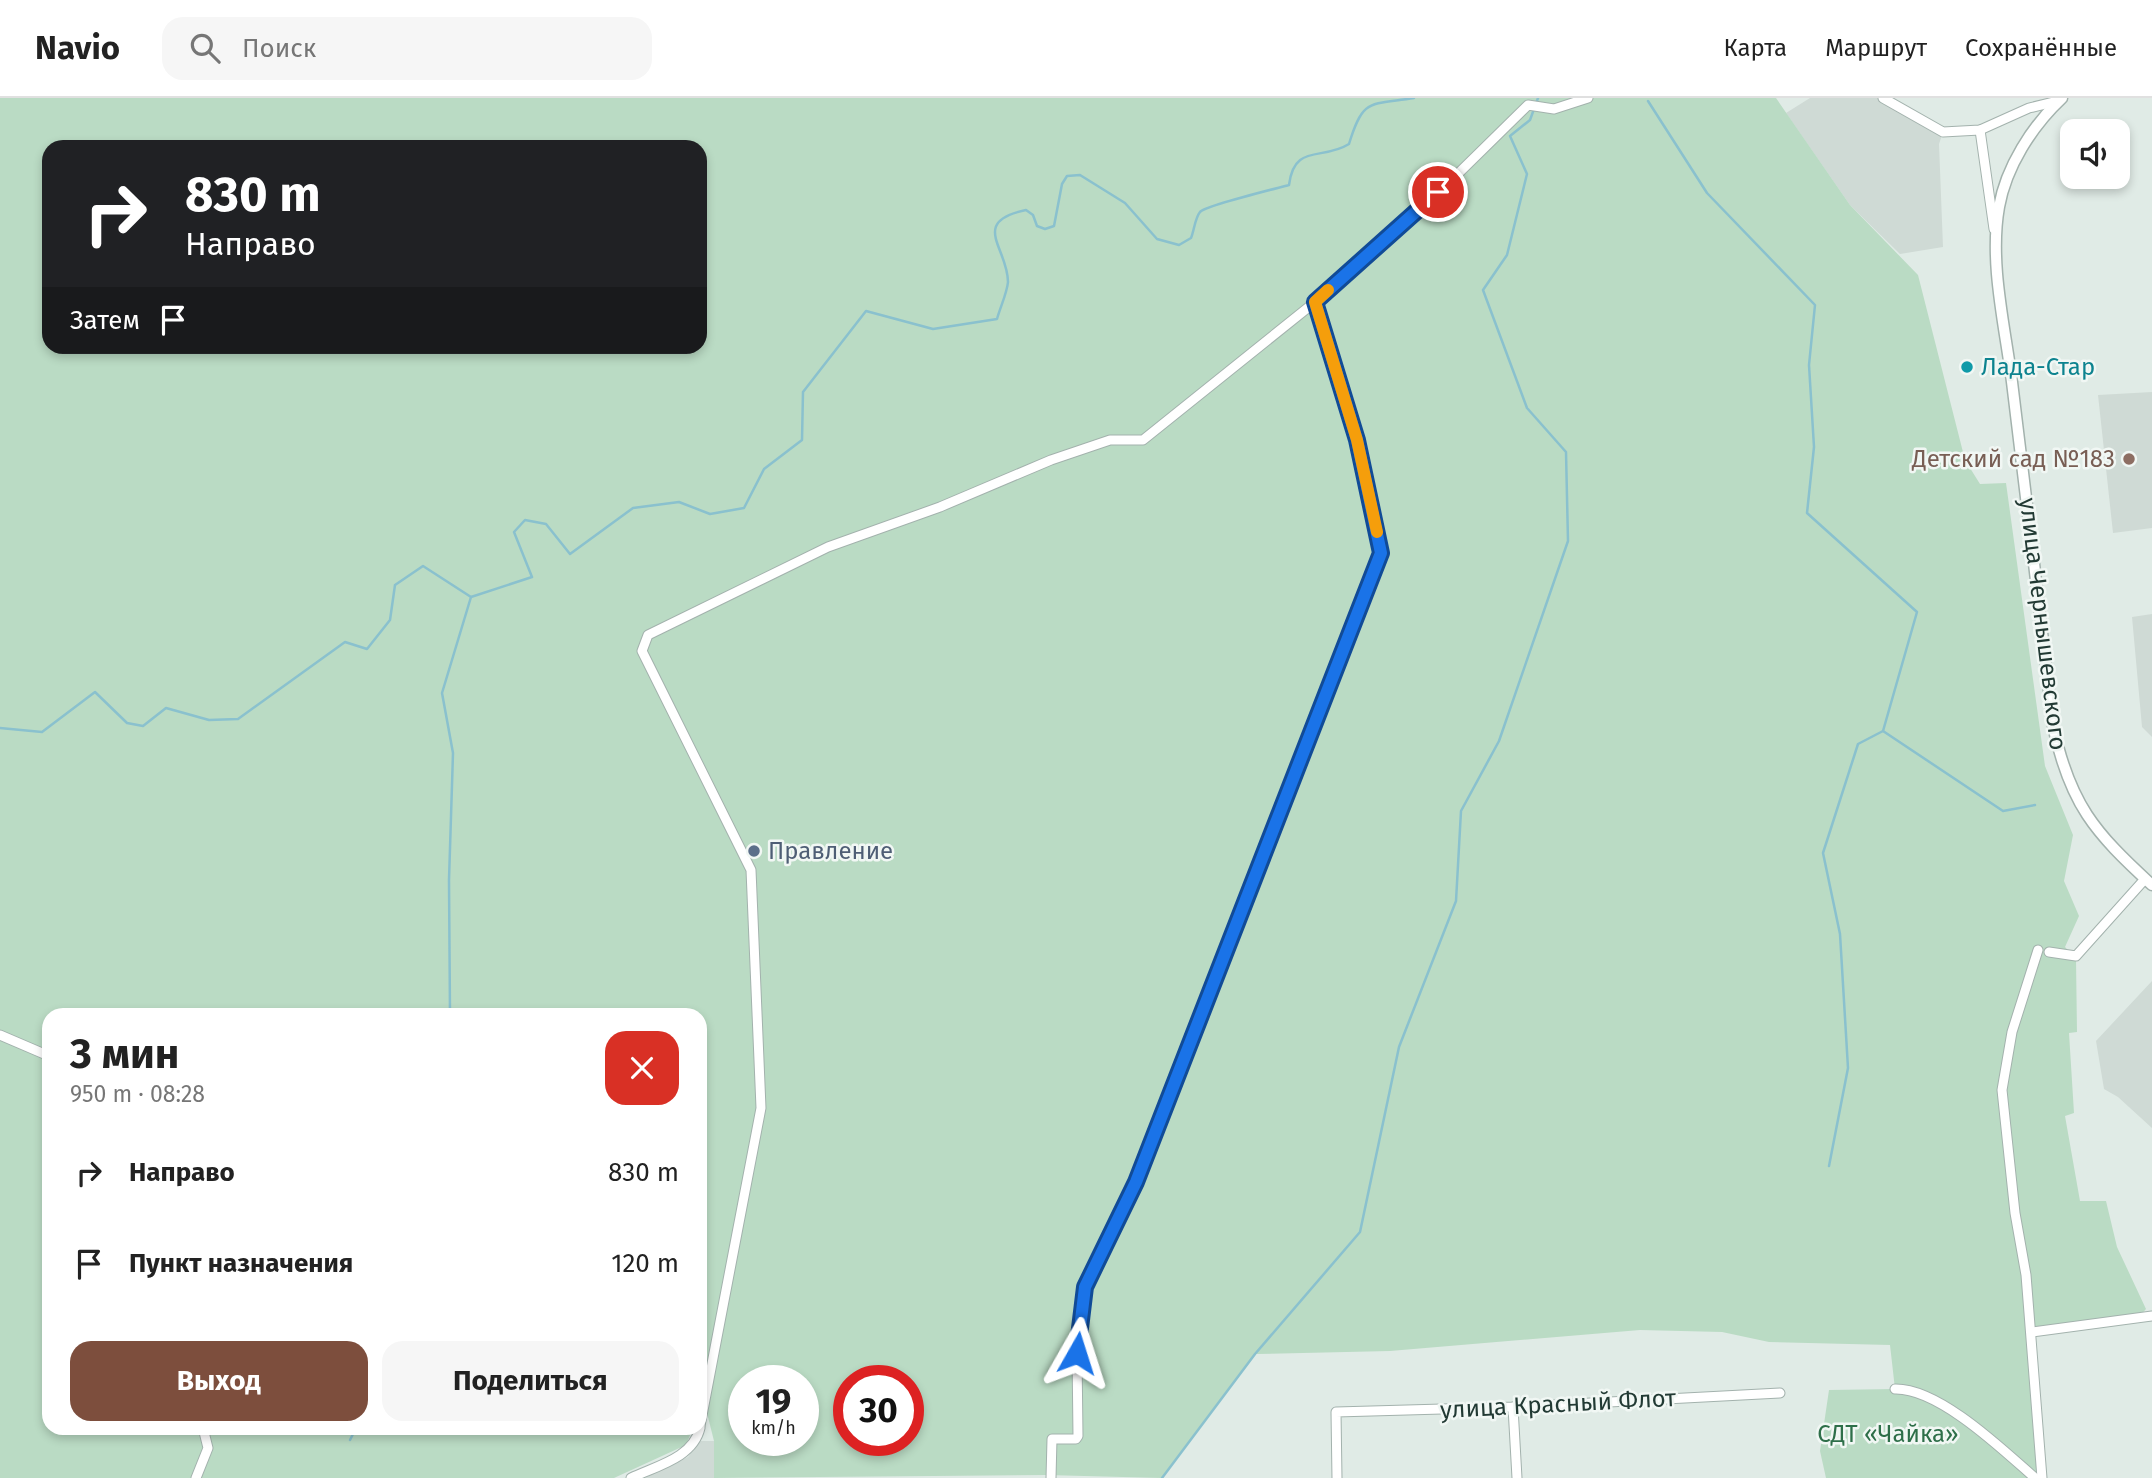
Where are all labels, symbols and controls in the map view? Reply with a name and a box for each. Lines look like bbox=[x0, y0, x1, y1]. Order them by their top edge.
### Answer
search box bbox=[162, 17, 652, 80]
text: Navio bbox=[35, 28, 120, 68]
icon: search bbox=[186, 29, 224, 67]
text: Поиск bbox=[242, 33, 316, 64]
text: Карта bbox=[1724, 34, 1787, 62]
text: Маршрут bbox=[1825, 34, 1927, 62]
text: Сохранённые bbox=[1965, 34, 2117, 62]
map controls bbox=[2060, 119, 2130, 189]
button: sound bbox=[2060, 119, 2130, 189]
pin bbox=[1408, 162, 1468, 222]
text: 830 m bbox=[185, 165, 321, 224]
icon: right bbox=[70, 168, 161, 259]
icon: arrive bbox=[1419, 173, 1457, 211]
text: Направо bbox=[185, 225, 316, 263]
icon: arrive bbox=[154, 301, 192, 339]
text: Затем bbox=[70, 305, 140, 336]
place label: Лада-Стар bbox=[1981, 353, 2095, 381]
marker: Лада-Стар bbox=[1959, 359, 1975, 375]
place label: Детский сад №183 bbox=[1911, 445, 2115, 473]
marker: Детский сад №183 bbox=[2121, 451, 2137, 467]
street label: улица Чернышевского bbox=[2014, 496, 2072, 752]
place label: Правление bbox=[768, 837, 893, 865]
marker: Правление bbox=[746, 843, 762, 859]
text: 3 мин bbox=[70, 1029, 179, 1079]
button: close bbox=[605, 1031, 679, 1105]
text: 950 m · 08:28 bbox=[70, 1080, 205, 1108]
icon: right bbox=[70, 1154, 108, 1192]
text: Направо bbox=[129, 1157, 235, 1188]
text: 830 m bbox=[608, 1157, 679, 1188]
icon: arrive bbox=[70, 1245, 108, 1283]
text: Пункт назначения bbox=[129, 1248, 353, 1279]
text: 120 m bbox=[611, 1248, 679, 1279]
position arrow bbox=[1040, 1316, 1114, 1390]
button: Выход bbox=[70, 1341, 368, 1421]
button: Поделиться bbox=[382, 1341, 679, 1421]
speed limit sign: 30 bbox=[833, 1365, 924, 1456]
text: 19 bbox=[756, 1380, 791, 1422]
street label: улица Красный Флот bbox=[1439, 1384, 1677, 1424]
text: km/h bbox=[751, 1417, 796, 1439]
park label: СДТ «Чайка» bbox=[1817, 1420, 1959, 1448]

